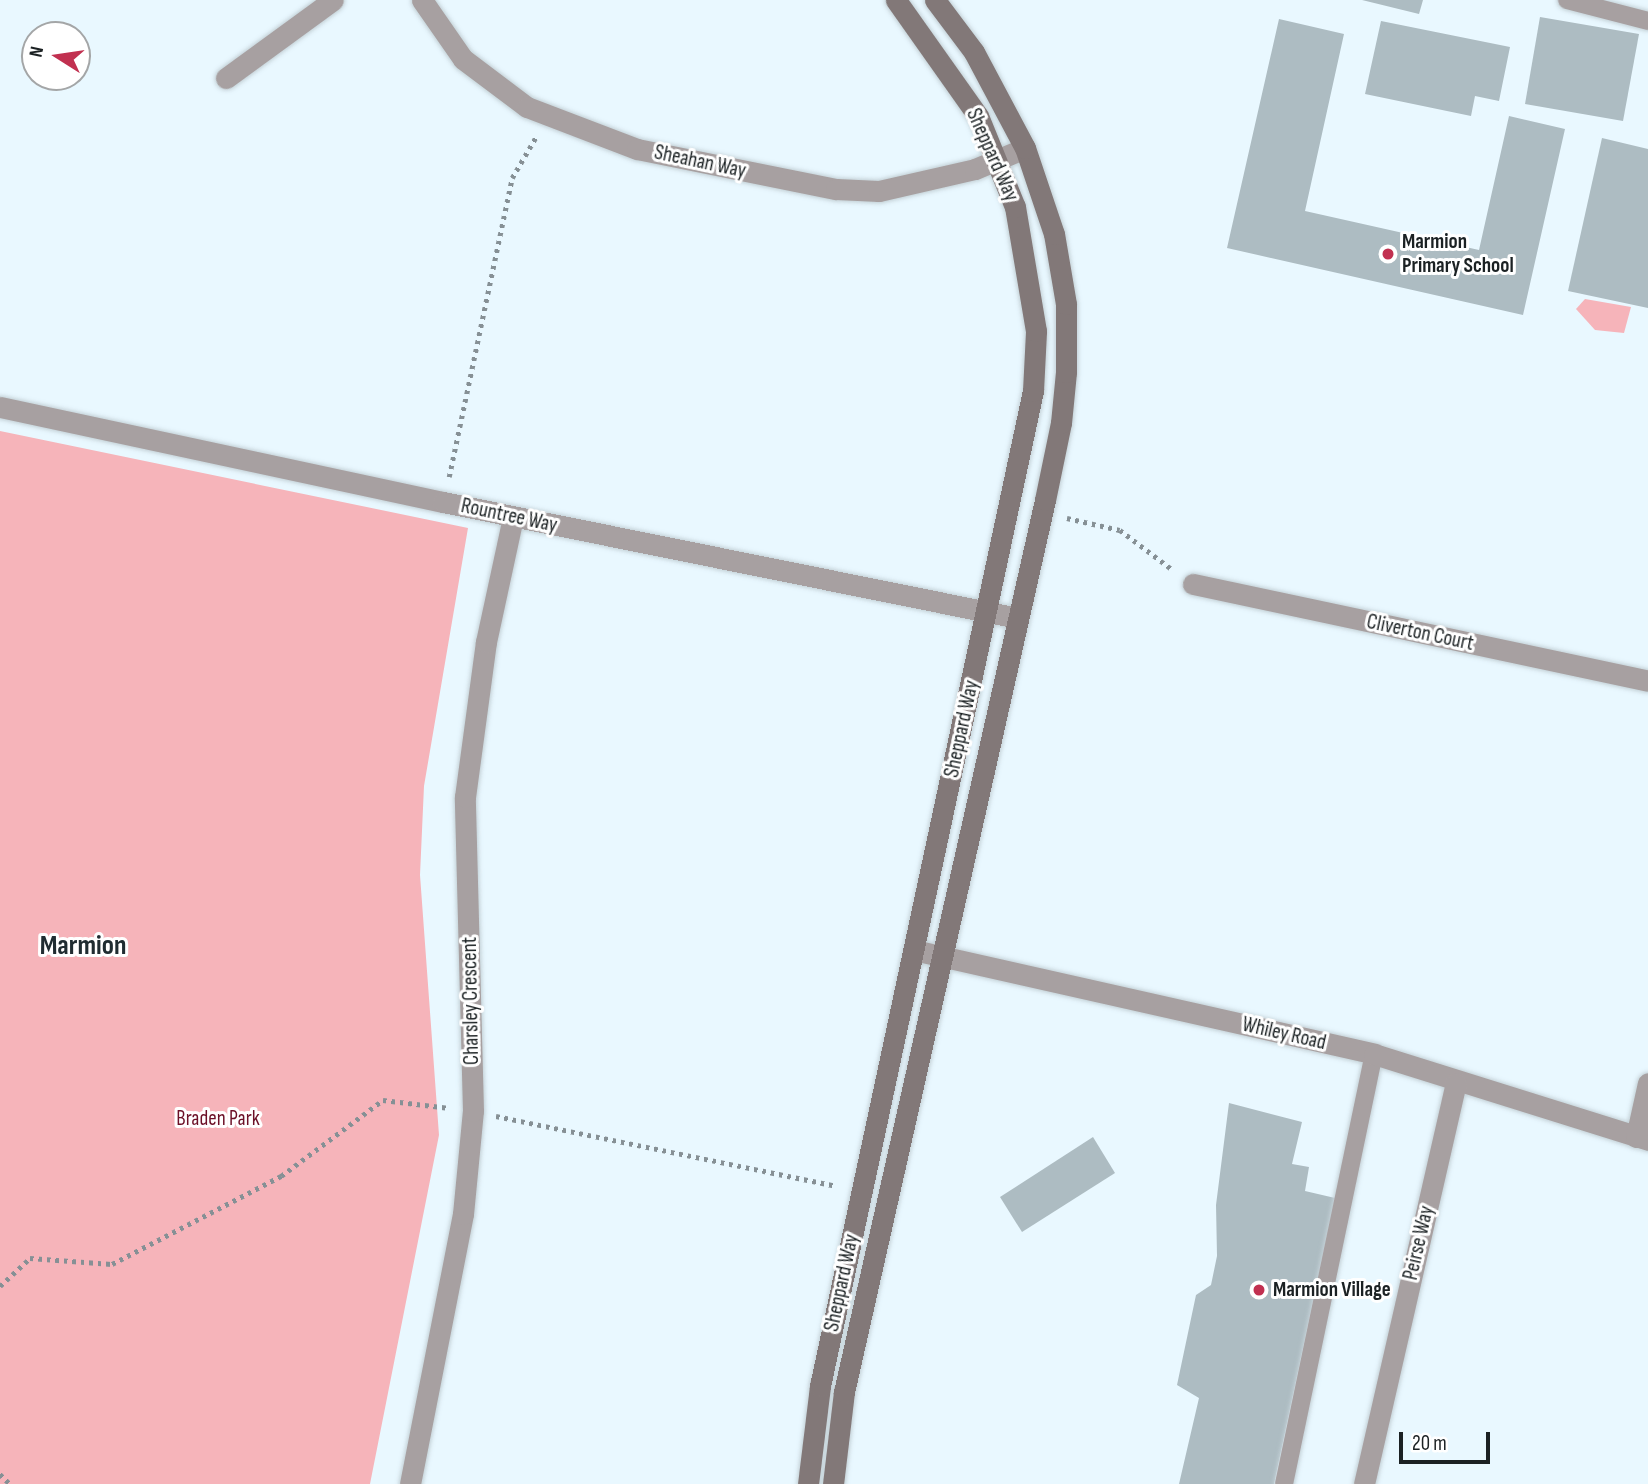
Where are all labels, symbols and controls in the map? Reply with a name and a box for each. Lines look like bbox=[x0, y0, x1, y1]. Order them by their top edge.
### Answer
north arrow bbox=[21, 21, 91, 91]
text: N bbox=[25, 45, 49, 59]
street label: Sheppard Way bbox=[960, 105, 1024, 205]
street label: Sheahan Way bbox=[652, 140, 748, 184]
place label: Marmion Primary School bbox=[1402, 229, 1514, 279]
marker: Marmion Primary School bbox=[1380, 246, 1396, 262]
street label: Rountree Way bbox=[459, 494, 559, 538]
street label: Cliverton Court bbox=[1364, 609, 1476, 657]
street label: Sheppard Way bbox=[939, 678, 985, 780]
district label: Marmion bbox=[40, 929, 126, 963]
street label: Charsley Crescent bbox=[457, 937, 485, 1065]
street label: Whiley Road bbox=[1240, 1012, 1328, 1056]
park label: Braden Park bbox=[176, 1106, 260, 1132]
street label: Peirse Way bbox=[1398, 1203, 1440, 1283]
street label: Sheppard Way bbox=[819, 1232, 865, 1334]
place label: Marmion Village bbox=[1273, 1277, 1391, 1303]
marker: Marmion Village bbox=[1251, 1282, 1267, 1298]
scale bar bbox=[1403, 1418, 1494, 1462]
text: 20 m bbox=[1412, 1431, 1447, 1456]

